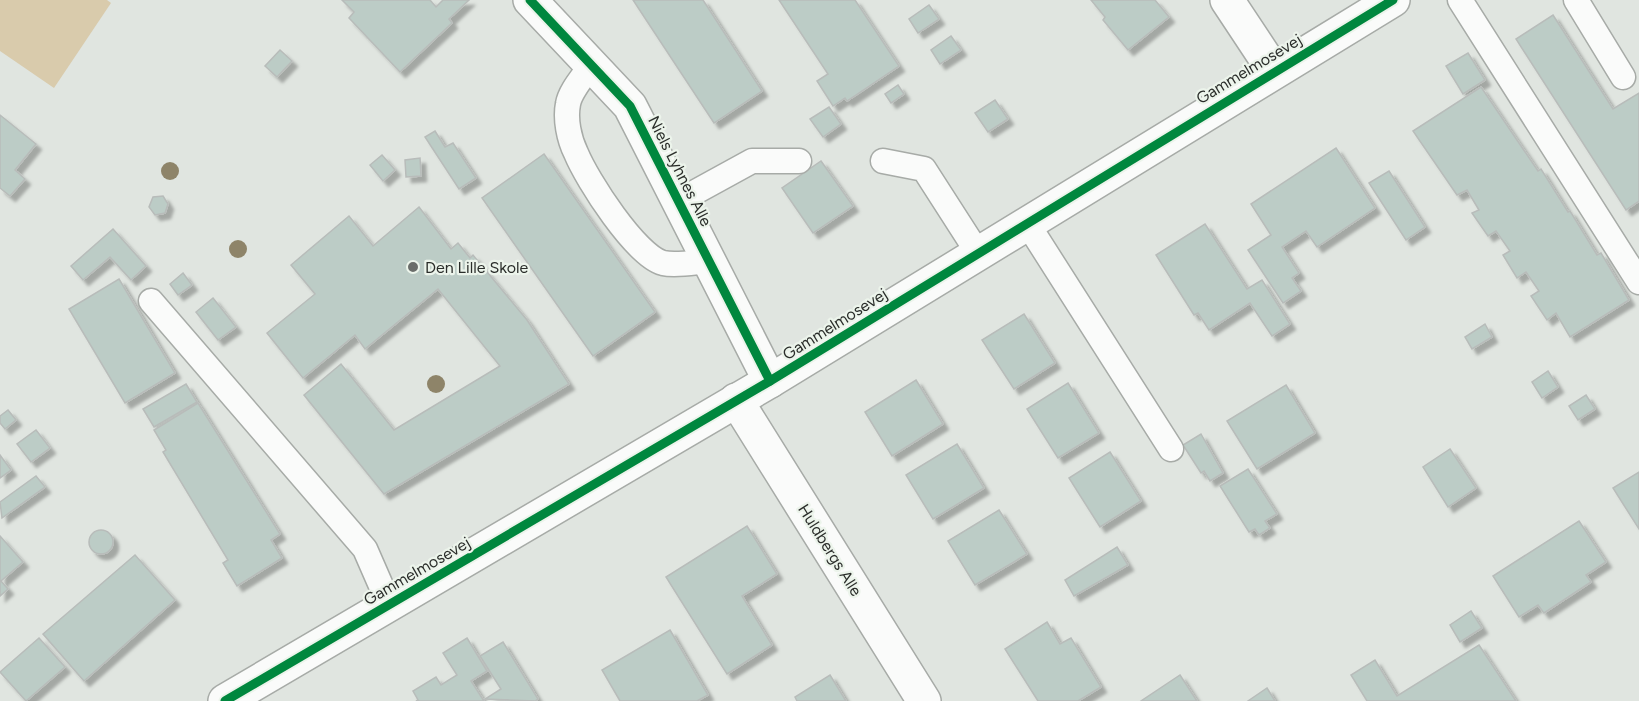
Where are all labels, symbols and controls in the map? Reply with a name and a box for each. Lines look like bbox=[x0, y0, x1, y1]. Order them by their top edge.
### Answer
street label: Gammelmosevej bbox=[1193, 30, 1305, 108]
street label: Niels Lyhnes Alle bbox=[644, 113, 716, 229]
place label: Den Lille Skole bbox=[425, 258, 529, 277]
marker: Den Lille Skole bbox=[406, 260, 420, 274]
street label: Gammelmosevej bbox=[779, 284, 891, 364]
street label: Huldbergs Alle bbox=[794, 501, 866, 600]
street label: Gammelmosevej bbox=[360, 533, 474, 609]

